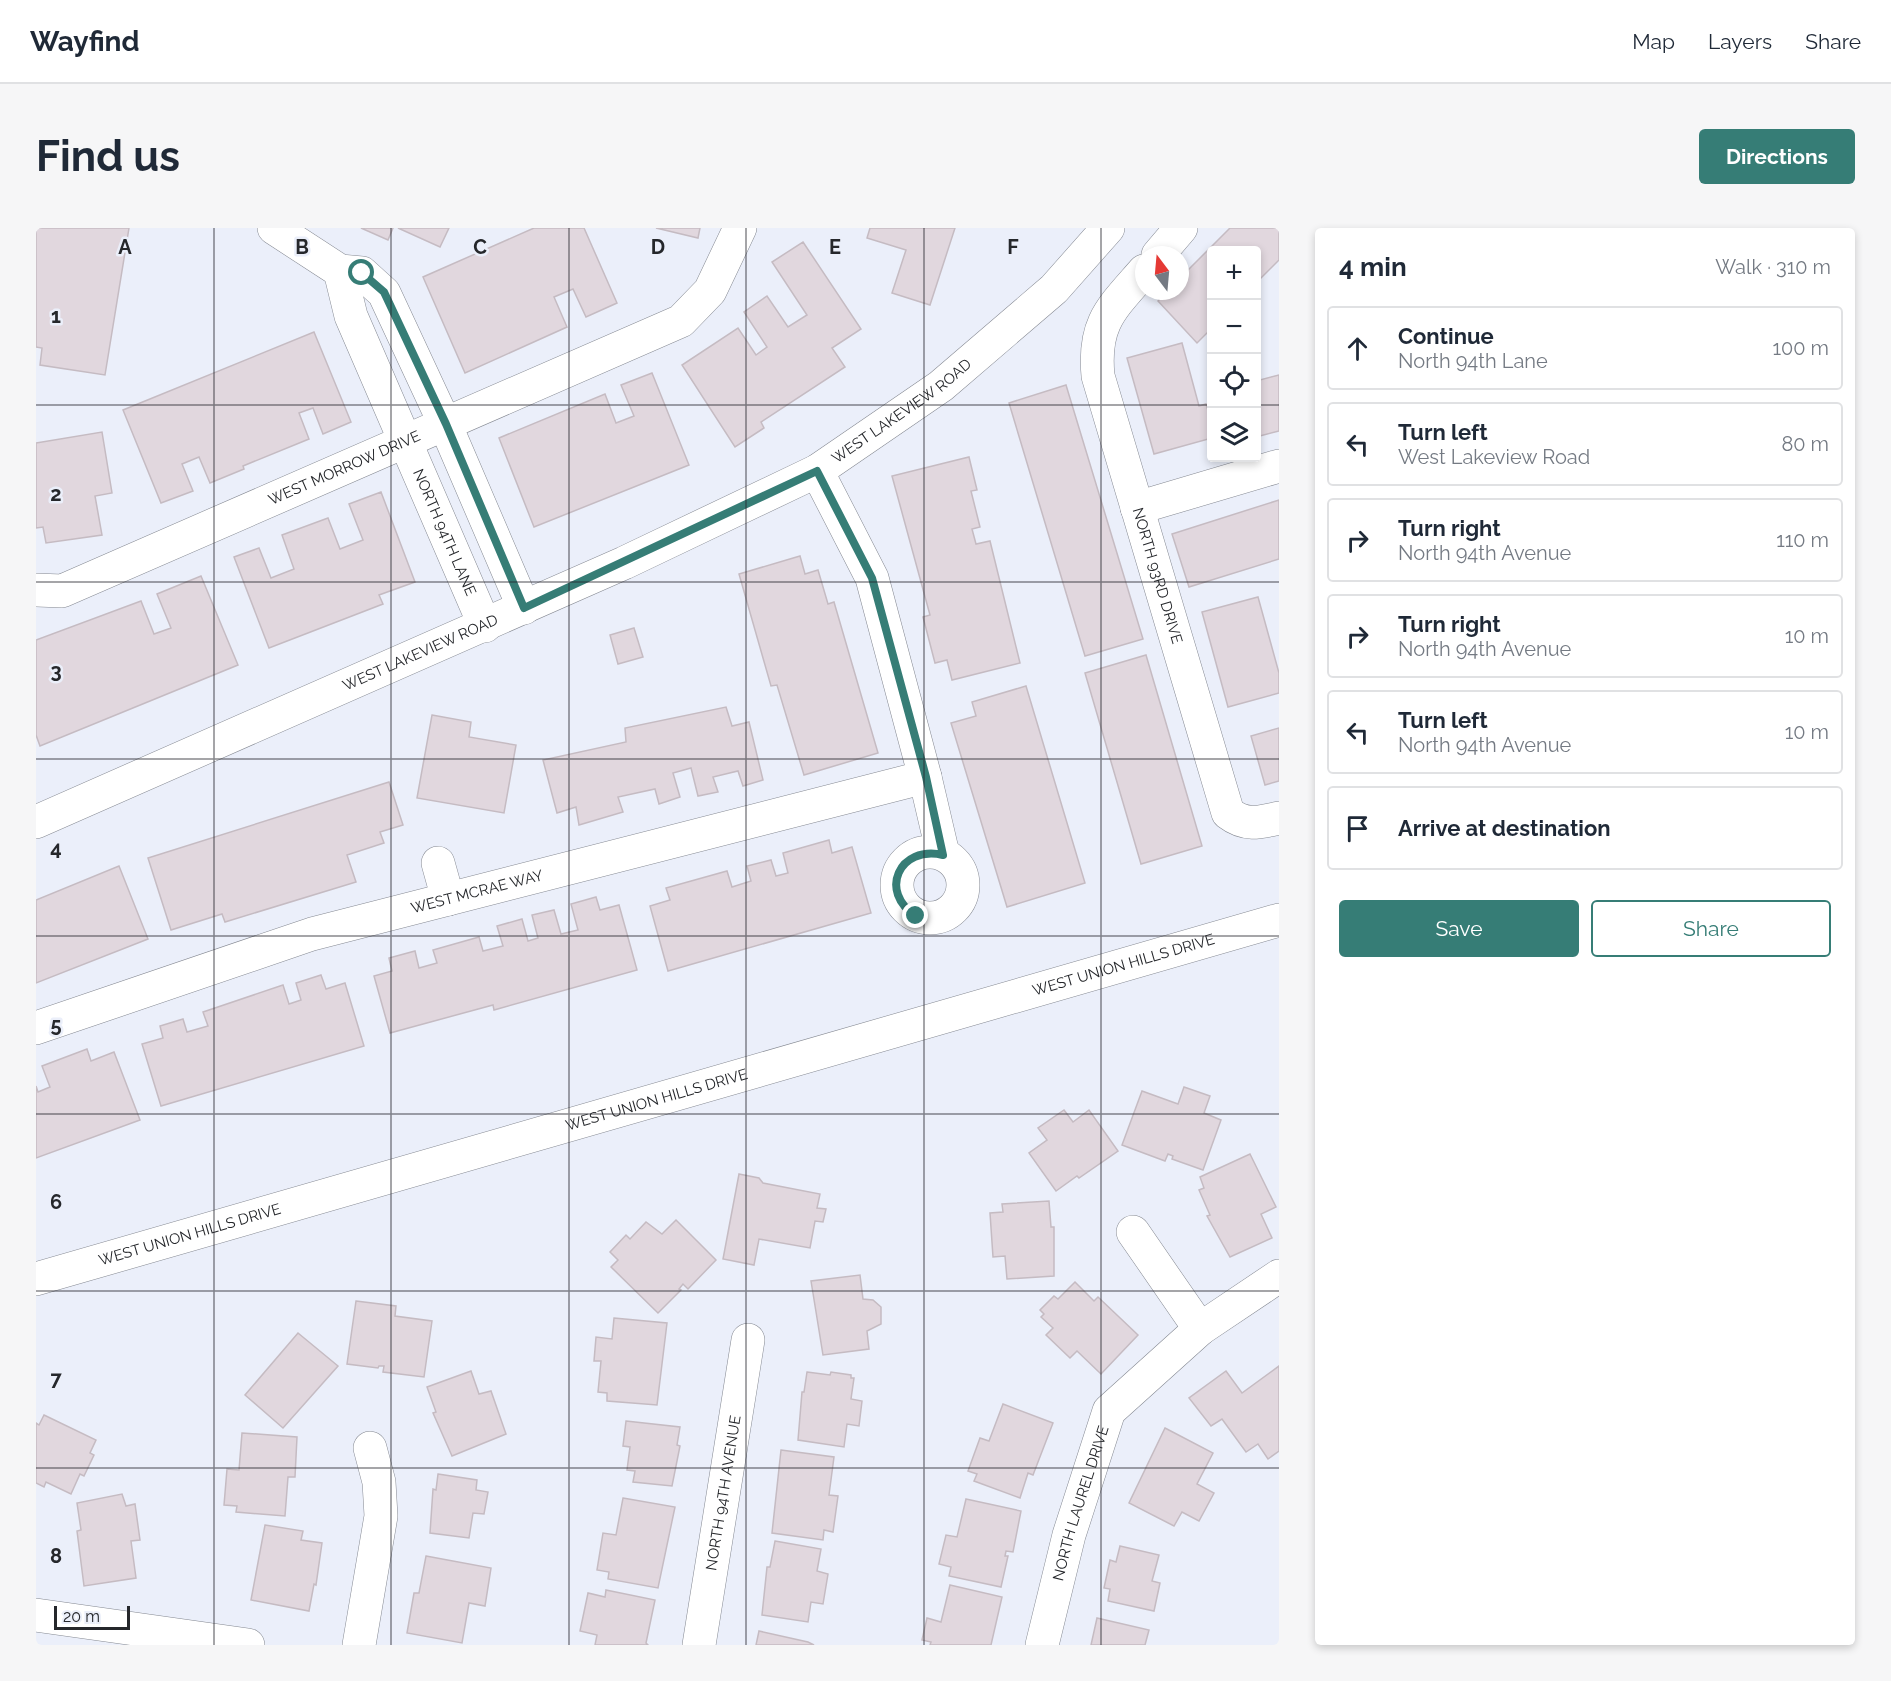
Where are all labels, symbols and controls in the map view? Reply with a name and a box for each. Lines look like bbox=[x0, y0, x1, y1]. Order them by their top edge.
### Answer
text: Wayfind bbox=[30, 25, 140, 58]
text: Map bbox=[1632, 29, 1675, 54]
text: Layers bbox=[1708, 29, 1772, 54]
text: Share bbox=[1805, 29, 1861, 54]
button: Directions bbox=[1699, 129, 1855, 184]
text: Find us bbox=[36, 132, 180, 181]
text: A bbox=[118, 235, 132, 259]
text: B bbox=[295, 235, 309, 259]
text: C bbox=[473, 235, 487, 259]
text: D bbox=[651, 235, 665, 259]
text: E bbox=[829, 235, 841, 259]
text: F bbox=[1007, 235, 1019, 259]
north arrow bbox=[1135, 246, 1189, 300]
map controls bbox=[1207, 246, 1261, 462]
button: + bbox=[1207, 246, 1261, 300]
text: 4 min bbox=[1339, 252, 1407, 282]
text: Walk · 310 m bbox=[1715, 255, 1831, 279]
route start bbox=[348, 259, 374, 285]
button: − bbox=[1207, 300, 1261, 354]
text: 1 bbox=[51, 304, 61, 328]
text: Continue bbox=[1398, 323, 1494, 349]
icon: ahead bbox=[1341, 332, 1374, 365]
text: 100 m bbox=[1772, 336, 1829, 360]
text: North 94th Lane bbox=[1398, 349, 1548, 373]
button: locate bbox=[1207, 354, 1261, 408]
street label: WEST LAKEVIEW ROAD bbox=[828, 355, 975, 467]
button: layers bbox=[1207, 408, 1261, 462]
text: Turn left bbox=[1398, 419, 1488, 445]
street label: WEST MORROW DRIVE bbox=[266, 427, 423, 509]
icon: left bbox=[1341, 428, 1374, 461]
text: 80 m bbox=[1781, 432, 1829, 456]
text: West Lakeview Road bbox=[1398, 445, 1590, 469]
street label: NORTH 94TH LANE bbox=[409, 466, 480, 599]
text: 2 bbox=[50, 482, 62, 506]
street label: NORTH 93RD DRIVE bbox=[1129, 505, 1186, 646]
text: Turn right bbox=[1398, 515, 1501, 541]
icon: right bbox=[1341, 524, 1374, 557]
text: 110 m bbox=[1776, 528, 1829, 552]
text: North 94th Avenue bbox=[1398, 541, 1571, 565]
street label: WEST LAKEVIEW ROAD bbox=[340, 611, 501, 695]
text: Turn right bbox=[1398, 611, 1501, 637]
icon: right bbox=[1341, 620, 1374, 653]
text: 10 m bbox=[1785, 624, 1829, 648]
text: North 94th Avenue bbox=[1398, 637, 1571, 661]
text: 3 bbox=[50, 659, 62, 683]
text: Turn left bbox=[1398, 707, 1488, 733]
icon: left bbox=[1341, 716, 1374, 749]
text: 10 m bbox=[1785, 720, 1829, 744]
text: North 94th Avenue bbox=[1398, 733, 1571, 757]
icon: arrive bbox=[1341, 812, 1374, 845]
text: Arrive at destination bbox=[1398, 815, 1611, 841]
text: 4 bbox=[50, 836, 62, 860]
street label: WEST MCRAE WAY bbox=[409, 866, 545, 917]
button: Save bbox=[1339, 900, 1579, 957]
button: Share bbox=[1591, 900, 1831, 957]
route end bbox=[902, 902, 928, 928]
street label: WEST UNION HILLS DRIVE bbox=[1030, 930, 1217, 1000]
text: 5 bbox=[50, 1013, 62, 1037]
street label: WEST UNION HILLS DRIVE bbox=[564, 1065, 750, 1135]
text: 6 bbox=[50, 1190, 62, 1214]
street label: WEST UNION HILLS DRIVE bbox=[97, 1200, 283, 1269]
text: 7 bbox=[50, 1367, 62, 1391]
street label: NORTH 94TH AVENUE bbox=[702, 1414, 745, 1572]
street label: NORTH LAUREL DRIVE bbox=[1049, 1423, 1113, 1583]
text: 8 bbox=[50, 1544, 62, 1568]
scale bar bbox=[54, 1603, 130, 1630]
text: 20 m bbox=[63, 1607, 100, 1626]

